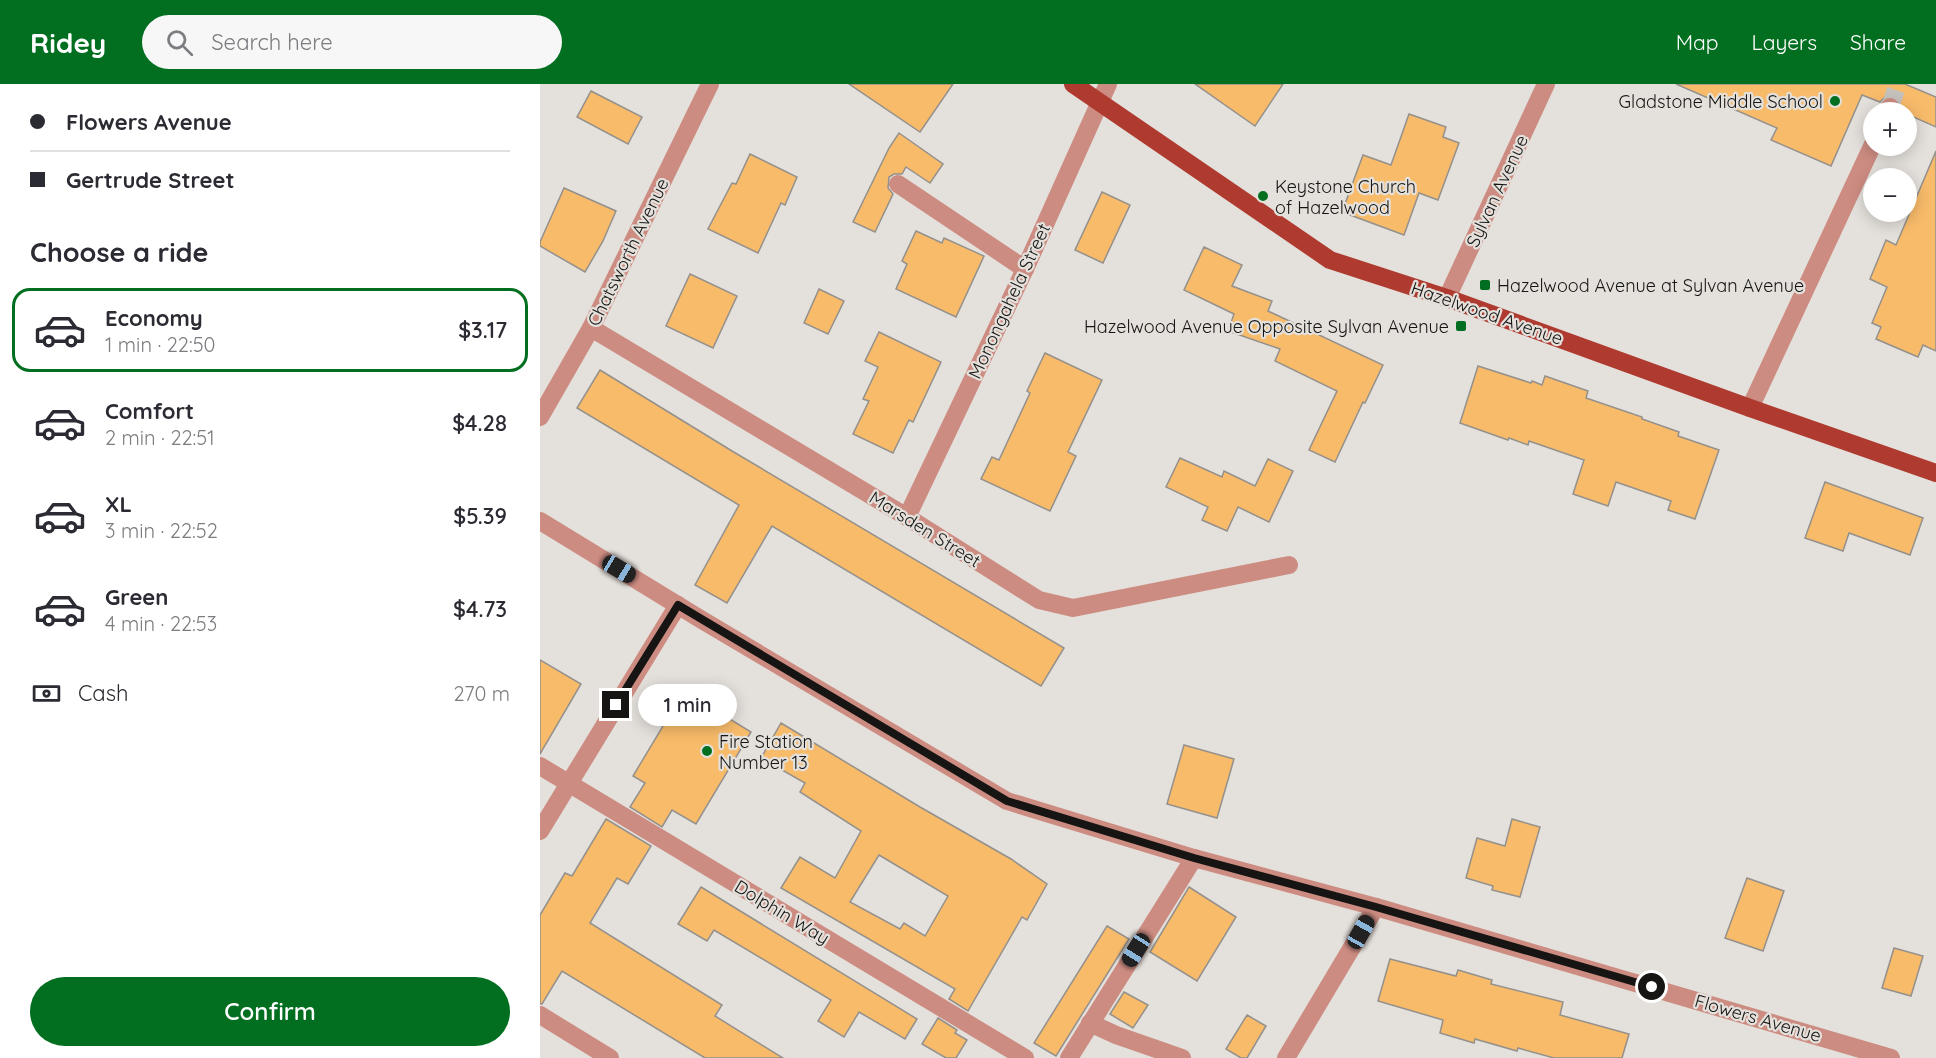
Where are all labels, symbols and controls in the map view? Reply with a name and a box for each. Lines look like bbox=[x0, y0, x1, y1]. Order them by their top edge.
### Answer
search box bbox=[142, 15, 562, 69]
text: Ridey bbox=[30, 25, 106, 60]
icon: search bbox=[163, 26, 196, 59]
text: Search here bbox=[211, 28, 333, 56]
text: Map bbox=[1676, 29, 1719, 55]
text: Layers bbox=[1752, 29, 1817, 55]
text: Share bbox=[1850, 29, 1906, 55]
place label: Gladstone Middle School bbox=[1619, 90, 1823, 113]
marker: Gladstone Middle School bbox=[1828, 94, 1842, 108]
map controls bbox=[1863, 102, 1917, 222]
button: + bbox=[1863, 102, 1917, 156]
text: Flowers Avenue bbox=[66, 108, 232, 136]
street label: Sylvan Avenue bbox=[1461, 131, 1533, 251]
text: Gertrude Street bbox=[66, 166, 234, 194]
button: − bbox=[1863, 168, 1917, 222]
street label: Chatsworth Avenue bbox=[582, 174, 674, 330]
place label: Keystone Church of Hazelwood bbox=[1275, 175, 1416, 219]
marker: Keystone Church of Hazelwood bbox=[1256, 189, 1270, 203]
street label: Monongahela Street bbox=[963, 220, 1055, 382]
text: Choose a ride bbox=[30, 235, 208, 269]
place label: Hazelwood Avenue at Sylvan Avenue bbox=[1497, 274, 1804, 297]
street label: Hazelwood Avenue bbox=[1408, 276, 1566, 350]
marker: Hazelwood Avenue at Sylvan Avenue bbox=[1478, 278, 1492, 292]
icon: car bbox=[33, 303, 87, 357]
text: Economy bbox=[105, 304, 203, 332]
place label: Hazelwood Avenue Opposite Sylvan Avenue bbox=[1084, 315, 1449, 338]
text: $3.17 bbox=[458, 316, 507, 344]
marker: Hazelwood Avenue Opposite Sylvan Avenue bbox=[1454, 319, 1468, 333]
text: 1 min · 22:50 bbox=[105, 332, 215, 357]
icon: car bbox=[33, 396, 87, 450]
text: Comfort bbox=[105, 397, 194, 425]
text: $4.28 bbox=[452, 409, 507, 437]
text: 2 min · 22:51 bbox=[105, 425, 215, 450]
street label: Marsden Street bbox=[865, 486, 985, 572]
icon: car bbox=[33, 489, 87, 543]
text: XL bbox=[105, 490, 132, 518]
text: $5.39 bbox=[453, 502, 507, 530]
text: 3 min · 22:52 bbox=[105, 518, 218, 543]
car bbox=[599, 552, 639, 586]
icon: car bbox=[33, 582, 87, 636]
text: Green bbox=[105, 583, 168, 611]
text: $4.73 bbox=[453, 595, 507, 623]
text: 4 min · 22:53 bbox=[105, 611, 217, 636]
icon: cash bbox=[30, 677, 63, 710]
text: Cash bbox=[78, 679, 129, 707]
text: 270 m bbox=[453, 681, 510, 706]
callout: 1 min bbox=[637, 684, 736, 726]
route end bbox=[602, 691, 629, 718]
text: 1 min bbox=[664, 692, 711, 717]
place label: Fire Station Number 13 bbox=[719, 730, 813, 774]
marker: Fire Station Number 13 bbox=[700, 744, 714, 758]
street label: Dolphin Way bbox=[730, 875, 834, 949]
car bbox=[1344, 912, 1378, 952]
car bbox=[1119, 930, 1153, 970]
route start bbox=[1638, 973, 1665, 1000]
button: Confirm bbox=[30, 977, 510, 1046]
street label: Flowers Avenue bbox=[1692, 989, 1824, 1047]

